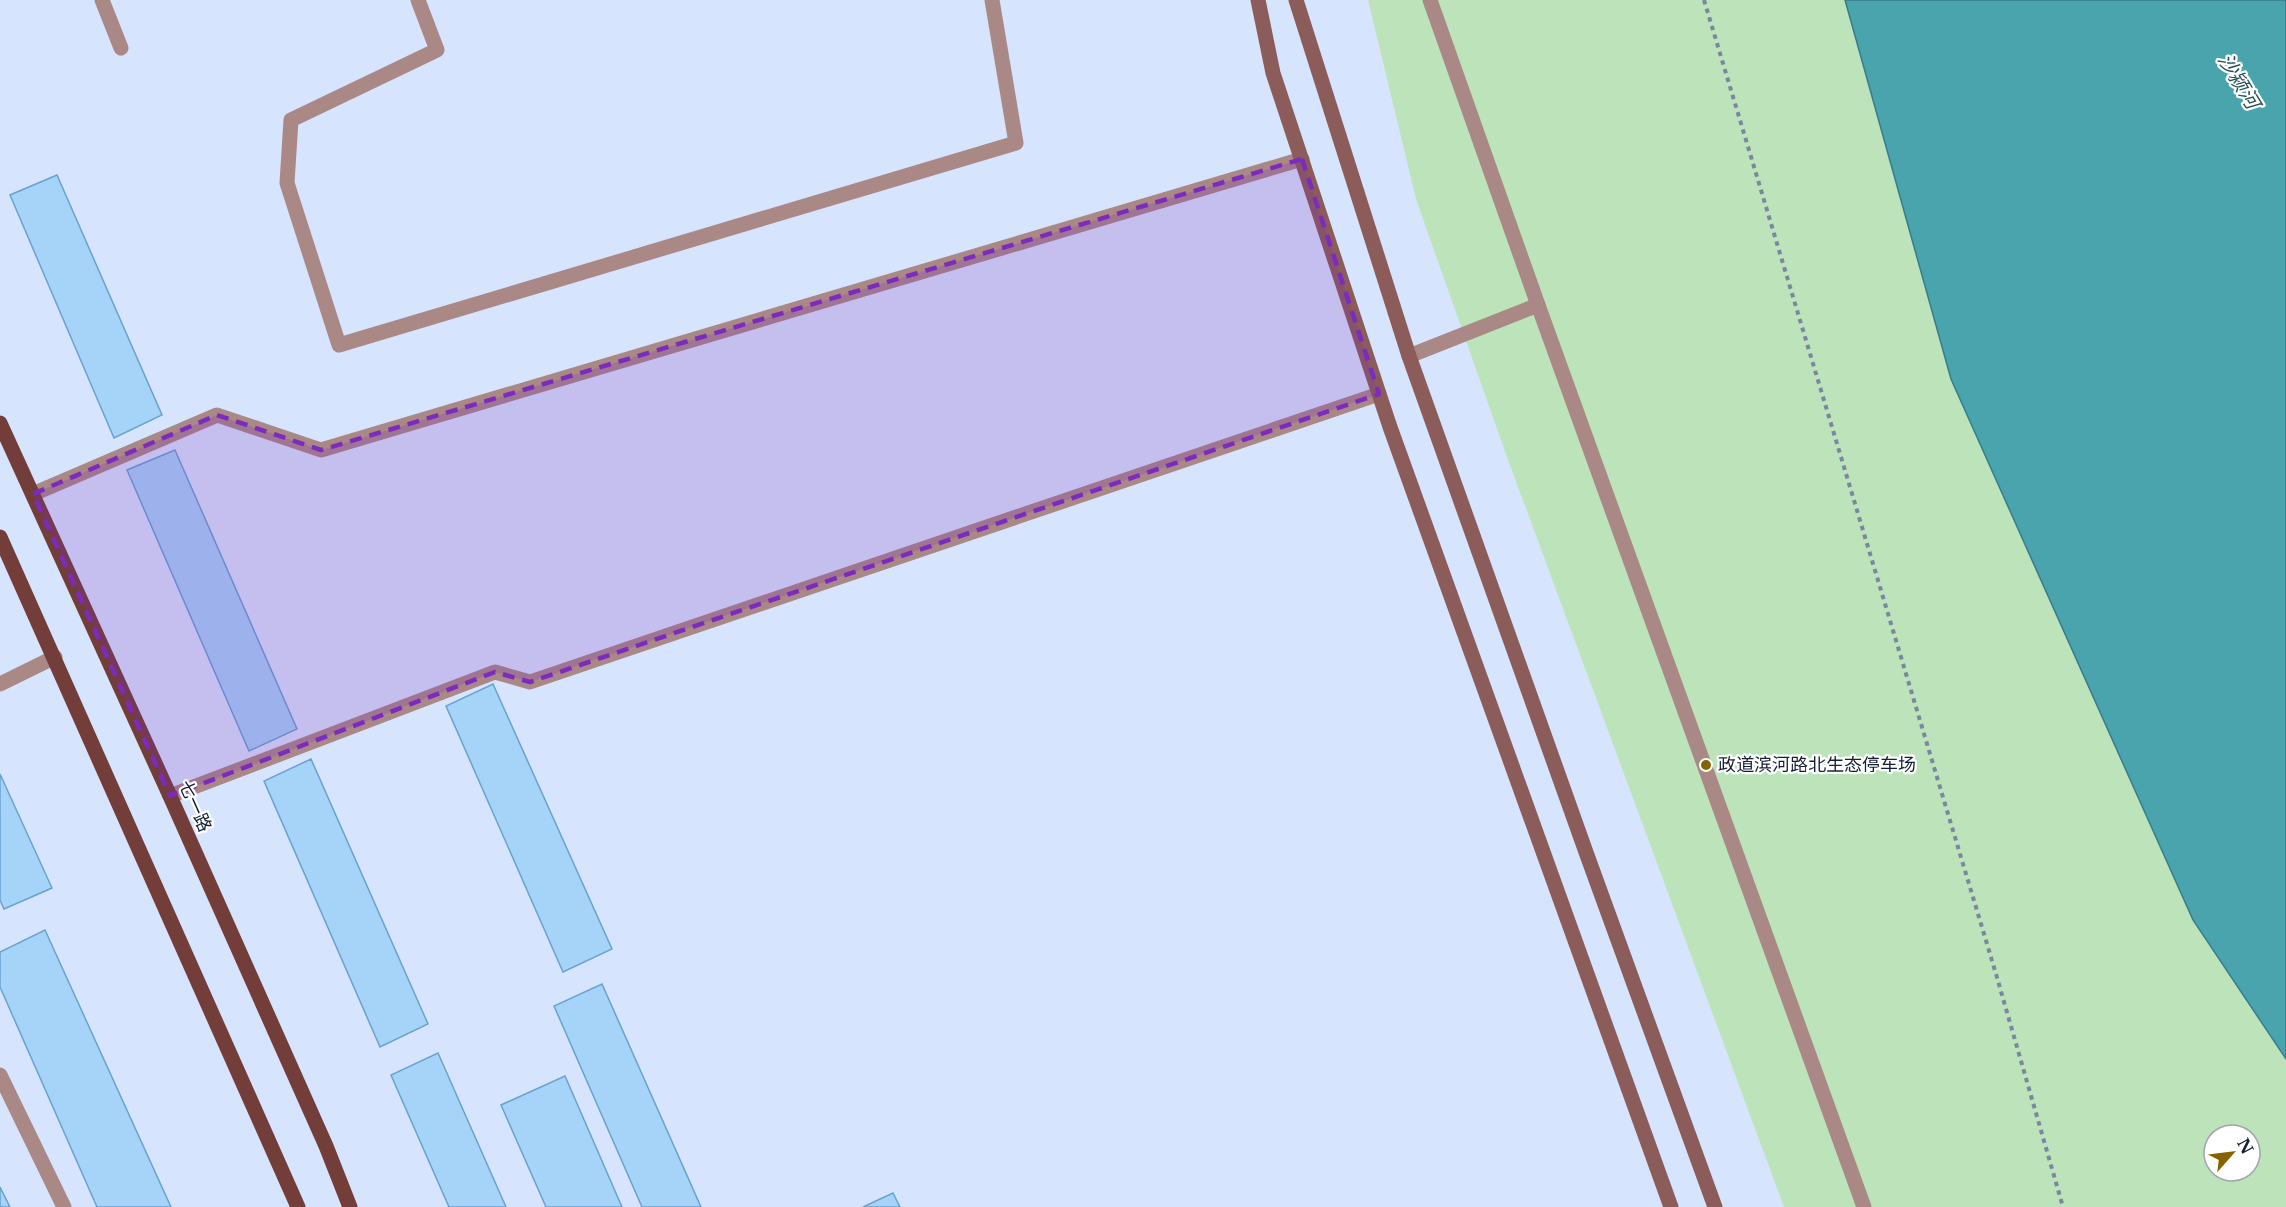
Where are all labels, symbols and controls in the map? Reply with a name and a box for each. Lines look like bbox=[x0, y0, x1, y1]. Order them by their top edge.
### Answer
water label: 沙颍河 bbox=[2213, 49, 2267, 116]
place label: 政道滨河路北生态停车场 bbox=[1718, 754, 1916, 776]
marker: 政道滨河路北生态停车场 bbox=[1699, 758, 1713, 772]
street label: 七一路 bbox=[174, 777, 216, 835]
north arrow bbox=[2202, 1123, 2262, 1183]
text: N bbox=[2233, 1135, 2258, 1157]

